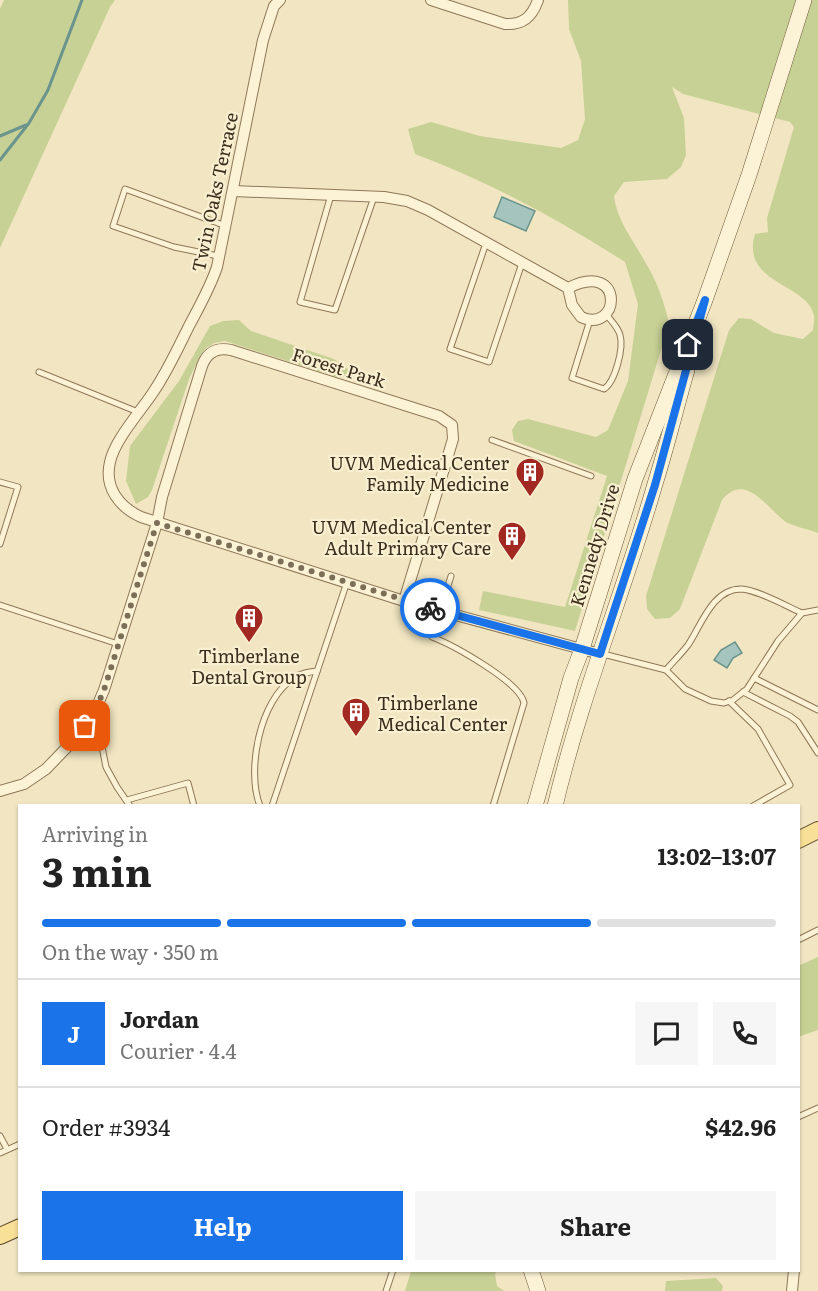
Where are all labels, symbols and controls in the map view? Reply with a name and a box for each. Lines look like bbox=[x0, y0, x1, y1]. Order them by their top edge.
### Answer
street label: Twin Oaks Terrace bbox=[184, 110, 244, 274]
pin bbox=[662, 319, 713, 370]
icon: home bbox=[671, 328, 704, 361]
street label: Forest Park bbox=[289, 340, 390, 394]
place label: UVM Medical Center Family Medicine bbox=[330, 449, 509, 497]
building icon: UVM Medical Center Family Medicine bbox=[514, 456, 546, 498]
street label: Kennedy Drive bbox=[563, 480, 625, 610]
place label: UVM Medical Center Adult Primary Care bbox=[312, 513, 491, 561]
building icon: UVM Medical Center Adult Primary Care bbox=[496, 520, 528, 562]
courier bbox=[400, 578, 460, 638]
icon: bike bbox=[414, 592, 447, 625]
building icon: Timberlane Dental Group bbox=[233, 602, 265, 644]
place label: Timberlane Dental Group bbox=[191, 642, 307, 690]
place label: Timberlane Medical Center bbox=[377, 689, 508, 737]
building icon: Timberlane Medical Center bbox=[340, 696, 372, 738]
pin bbox=[59, 700, 110, 751]
icon: bag bbox=[68, 709, 101, 742]
text: Arriving in bbox=[42, 818, 148, 848]
text: 13:02–13:07 bbox=[657, 839, 776, 872]
text: 3 min bbox=[42, 841, 152, 899]
text: On the way · 350 m bbox=[42, 936, 219, 966]
text: Jordan bbox=[120, 1002, 199, 1035]
button: chat bbox=[635, 1002, 698, 1065]
button: phone bbox=[713, 1002, 776, 1065]
text: J bbox=[67, 1017, 80, 1050]
text: Courier · 4.4 bbox=[120, 1035, 237, 1065]
text: Order #3934 bbox=[42, 1110, 170, 1143]
text: $42.96 bbox=[705, 1110, 776, 1143]
button: Help bbox=[42, 1191, 403, 1260]
button: Share bbox=[415, 1191, 776, 1260]

